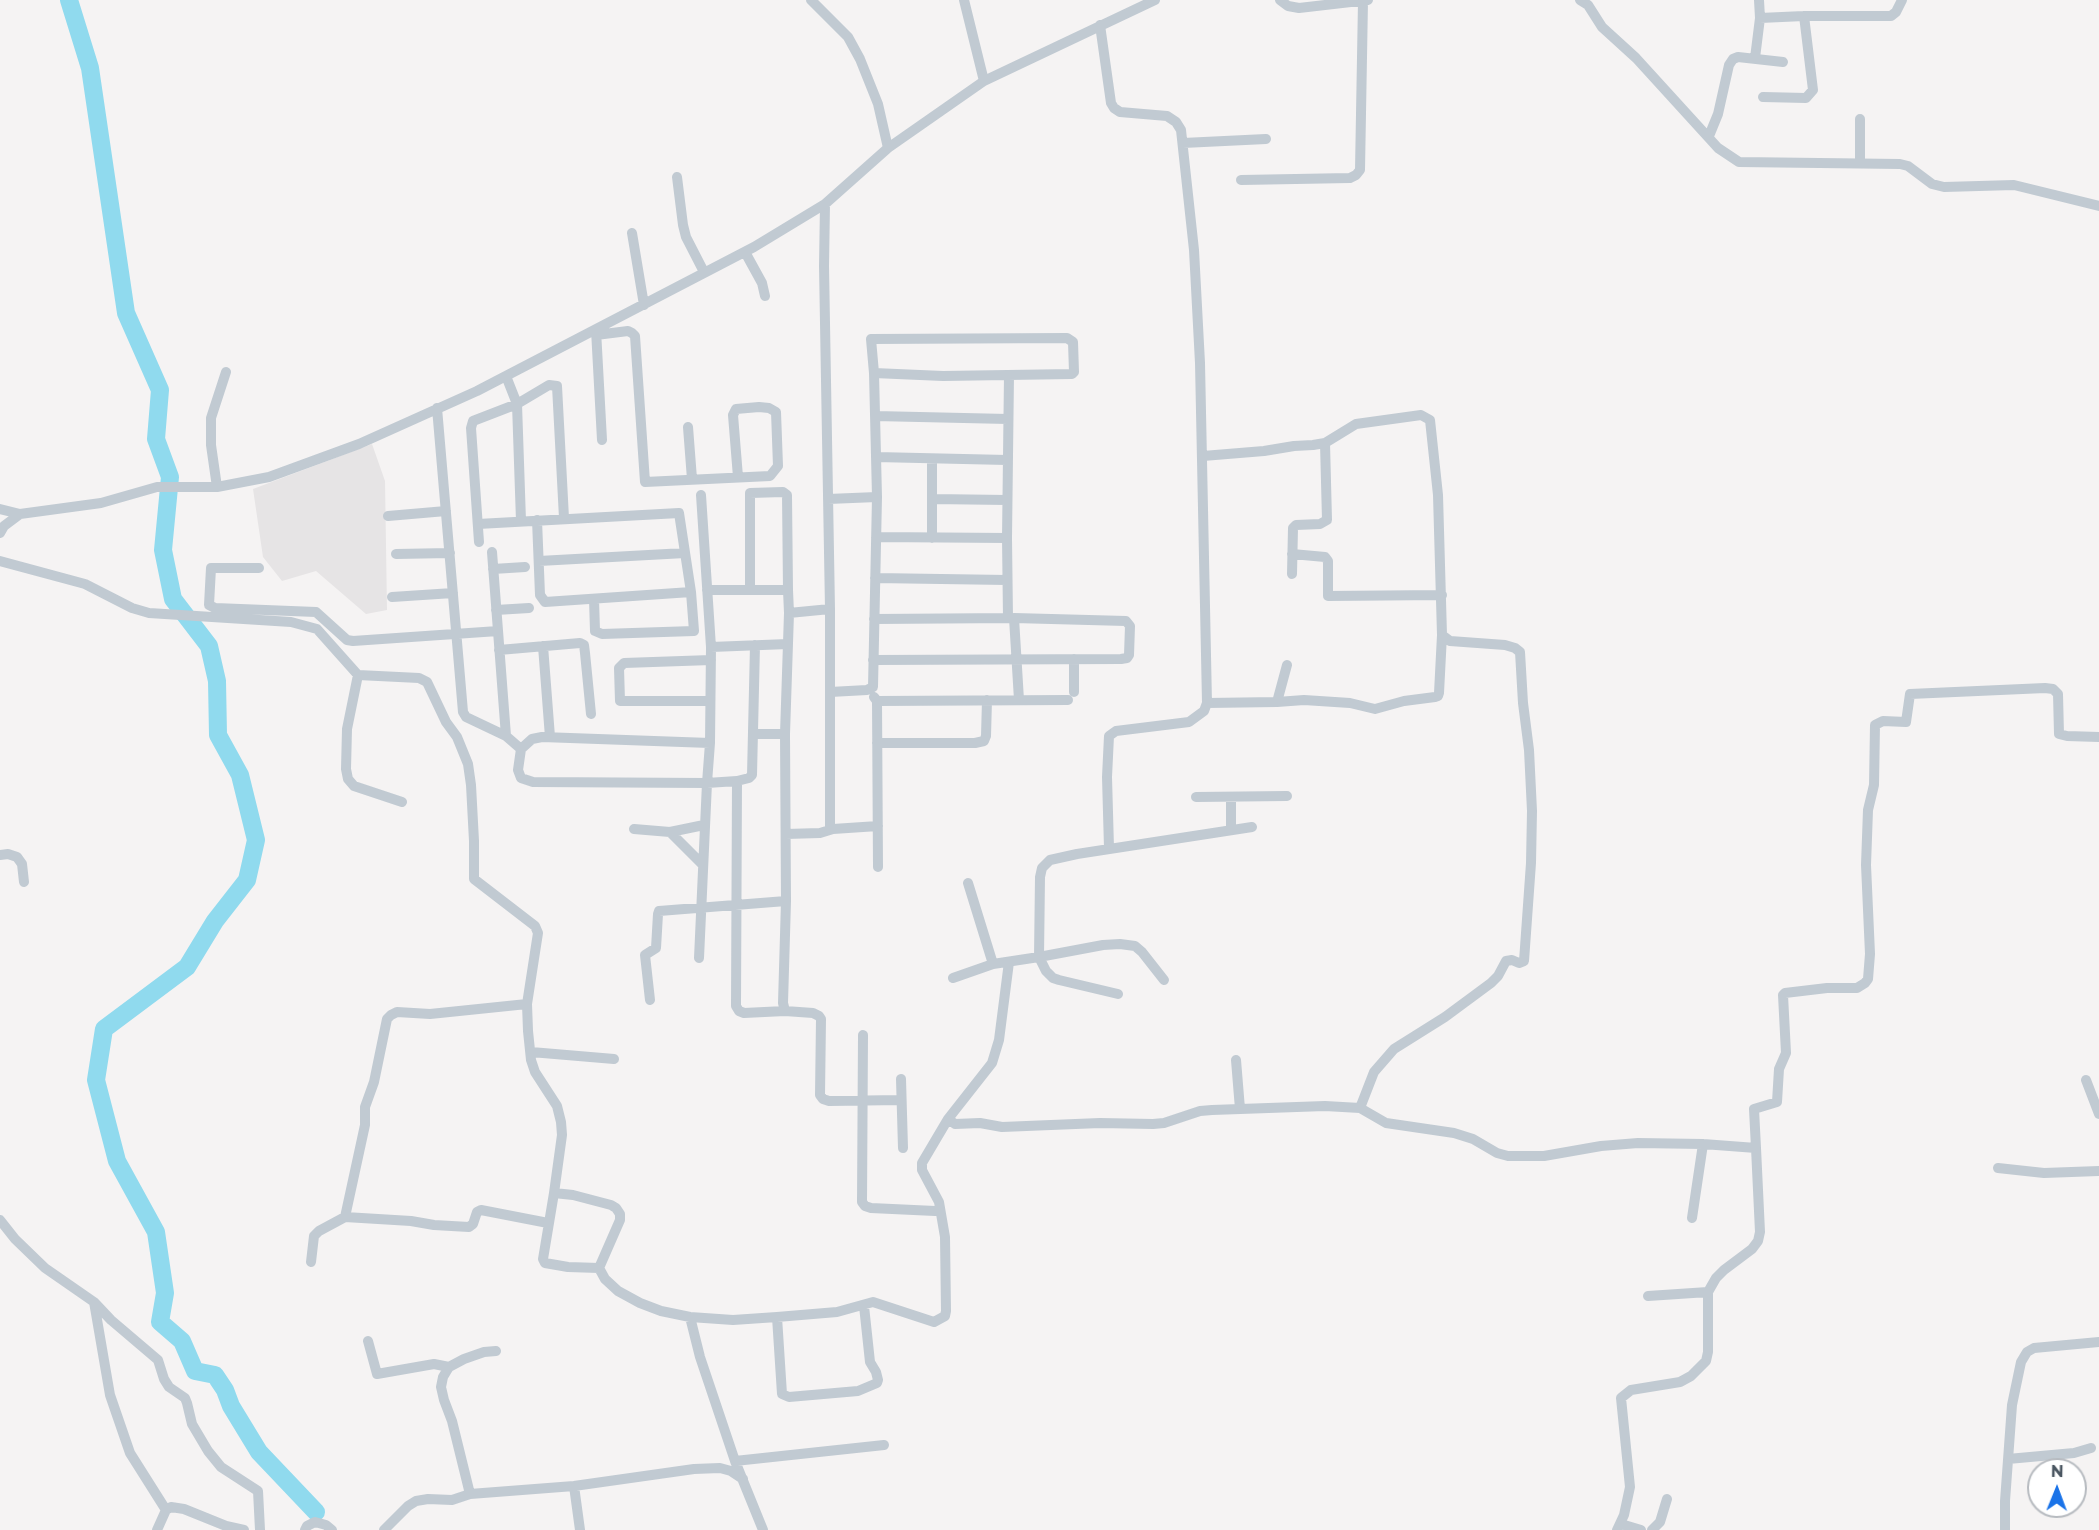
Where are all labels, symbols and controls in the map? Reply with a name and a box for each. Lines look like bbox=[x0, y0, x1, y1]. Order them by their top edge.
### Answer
north arrow bbox=[2027, 1458, 2087, 1518]
text: N bbox=[2051, 1462, 2064, 1481]

